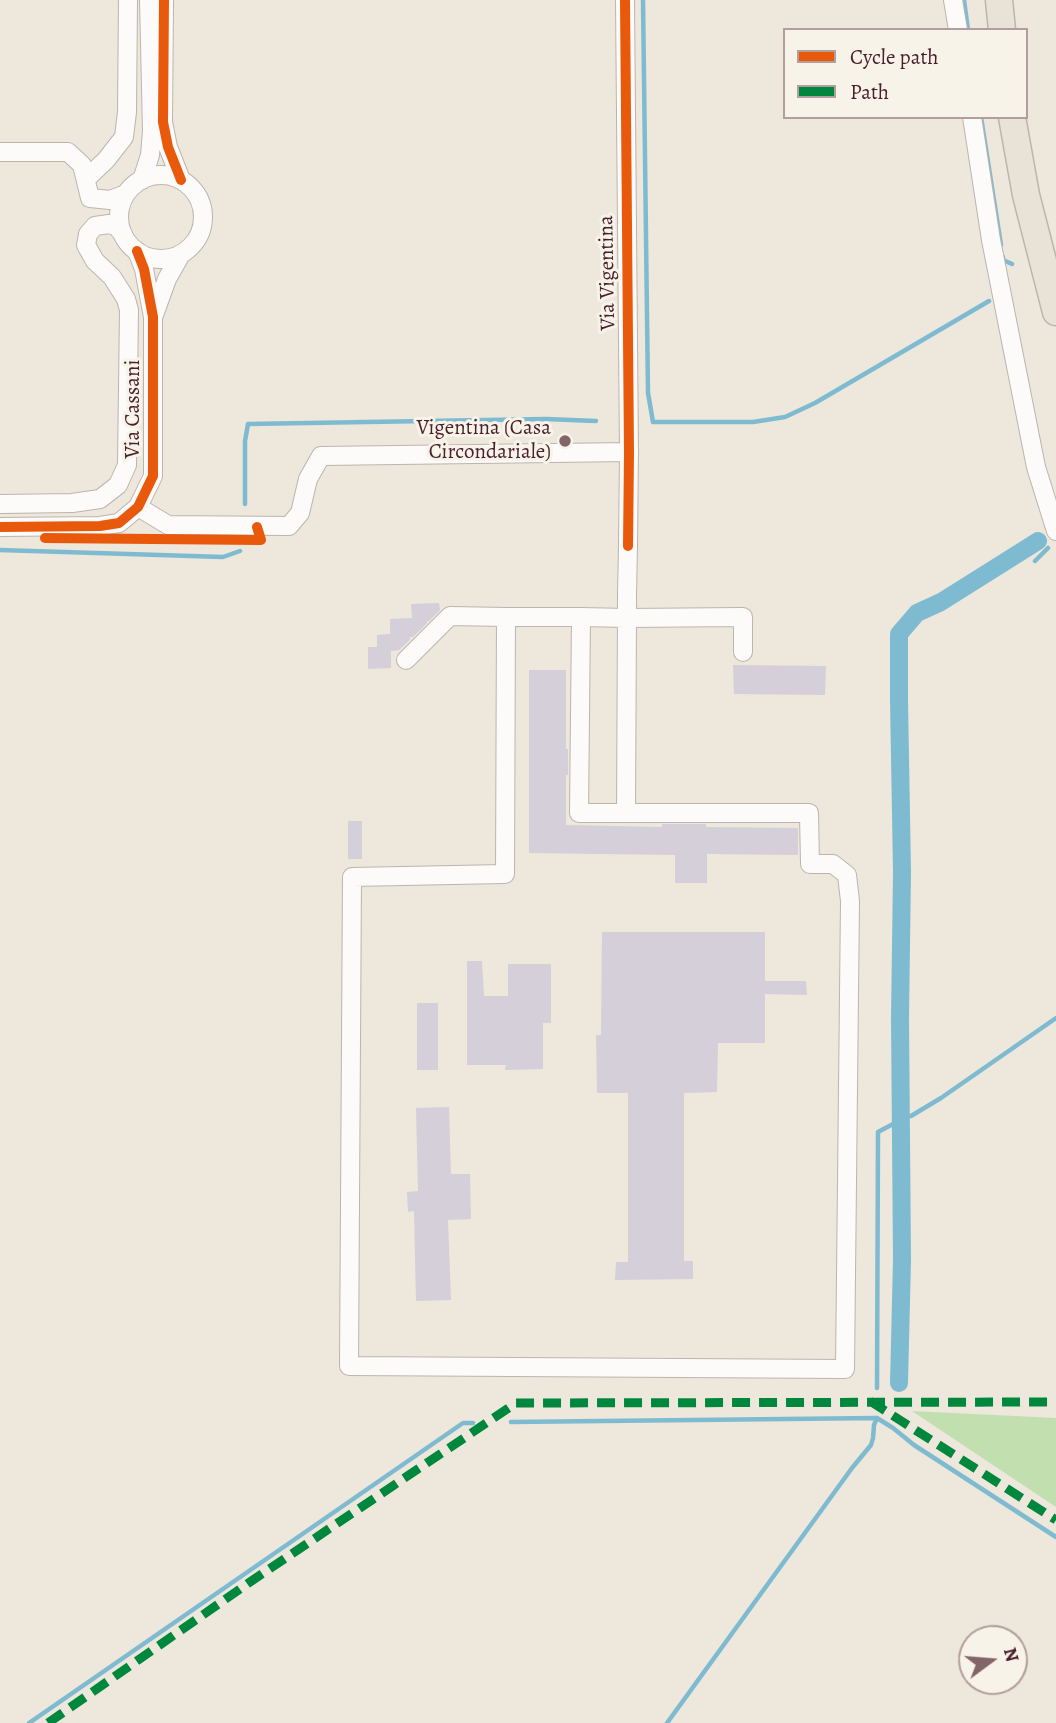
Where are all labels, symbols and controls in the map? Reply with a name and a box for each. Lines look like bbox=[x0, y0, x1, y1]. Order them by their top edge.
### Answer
legend bbox=[783, 28, 1028, 119]
text: Cycle path bbox=[850, 43, 939, 71]
text: Path bbox=[850, 78, 889, 106]
street label: Via Vigentina bbox=[594, 215, 622, 331]
street label: Via Cassani bbox=[121, 360, 147, 458]
place label: Vigentina (Casa Circondariale) bbox=[416, 416, 551, 466]
marker: Vigentina (Casa Circondariale) bbox=[557, 433, 573, 449]
north arrow bbox=[958, 1625, 1028, 1695]
text: N bbox=[997, 1645, 1026, 1665]

